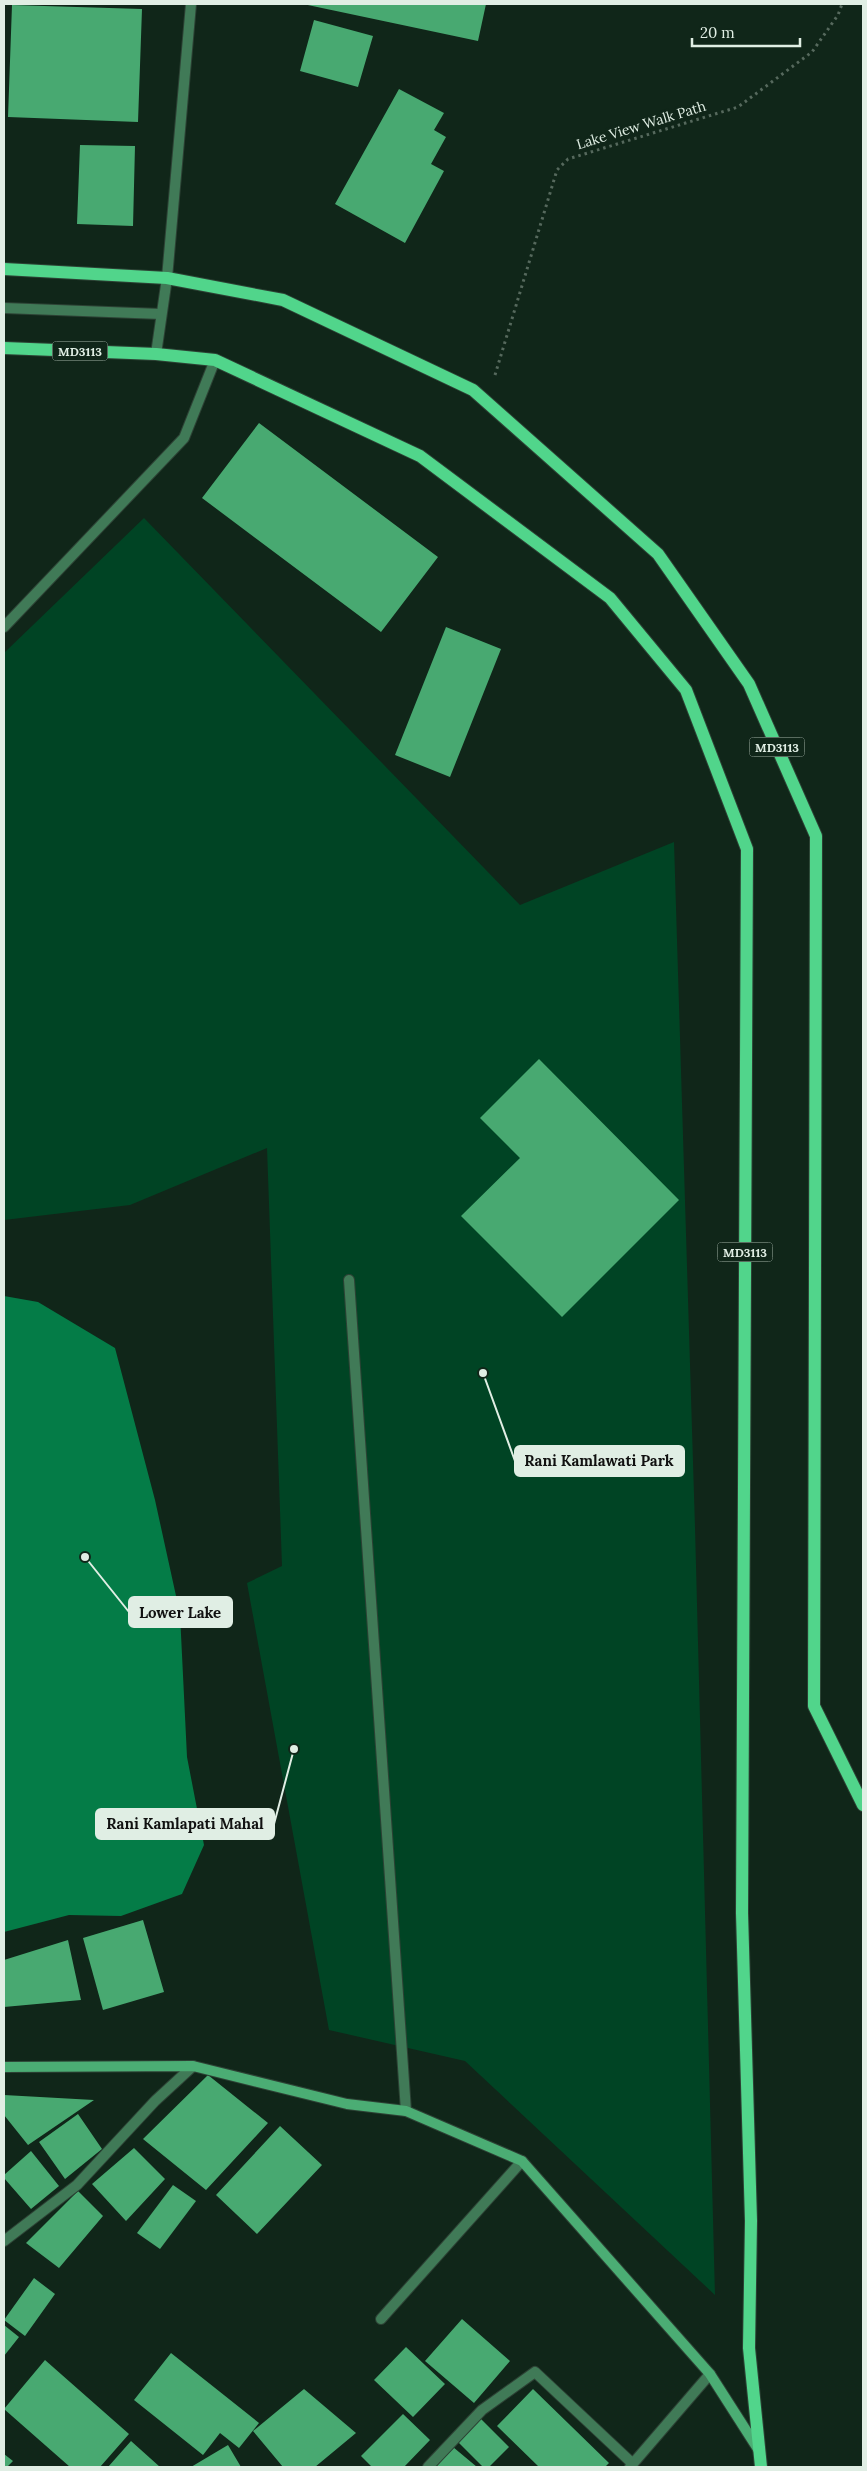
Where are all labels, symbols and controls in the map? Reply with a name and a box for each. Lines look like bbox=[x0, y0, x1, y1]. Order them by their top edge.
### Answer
scale bar bbox=[692, 15, 800, 47]
text: 20 m bbox=[700, 23, 735, 42]
street label: Lake View Walk Path bbox=[574, 97, 708, 153]
road number: MD3113 bbox=[52, 342, 108, 361]
road number: MD3113 bbox=[750, 738, 804, 756]
road number: MD3113 bbox=[718, 1242, 772, 1262]
callout: Rani Kamlawati Park bbox=[515, 1446, 684, 1476]
text: Rani Kamlawati Park bbox=[524, 1451, 674, 1470]
callout: Lower Lake bbox=[129, 1597, 232, 1627]
text: Lower Lake bbox=[139, 1603, 221, 1622]
callout: Rani Kamlapati Mahal bbox=[96, 1809, 274, 1839]
text: Rani Kamlapati Mahal bbox=[106, 1814, 264, 1833]

